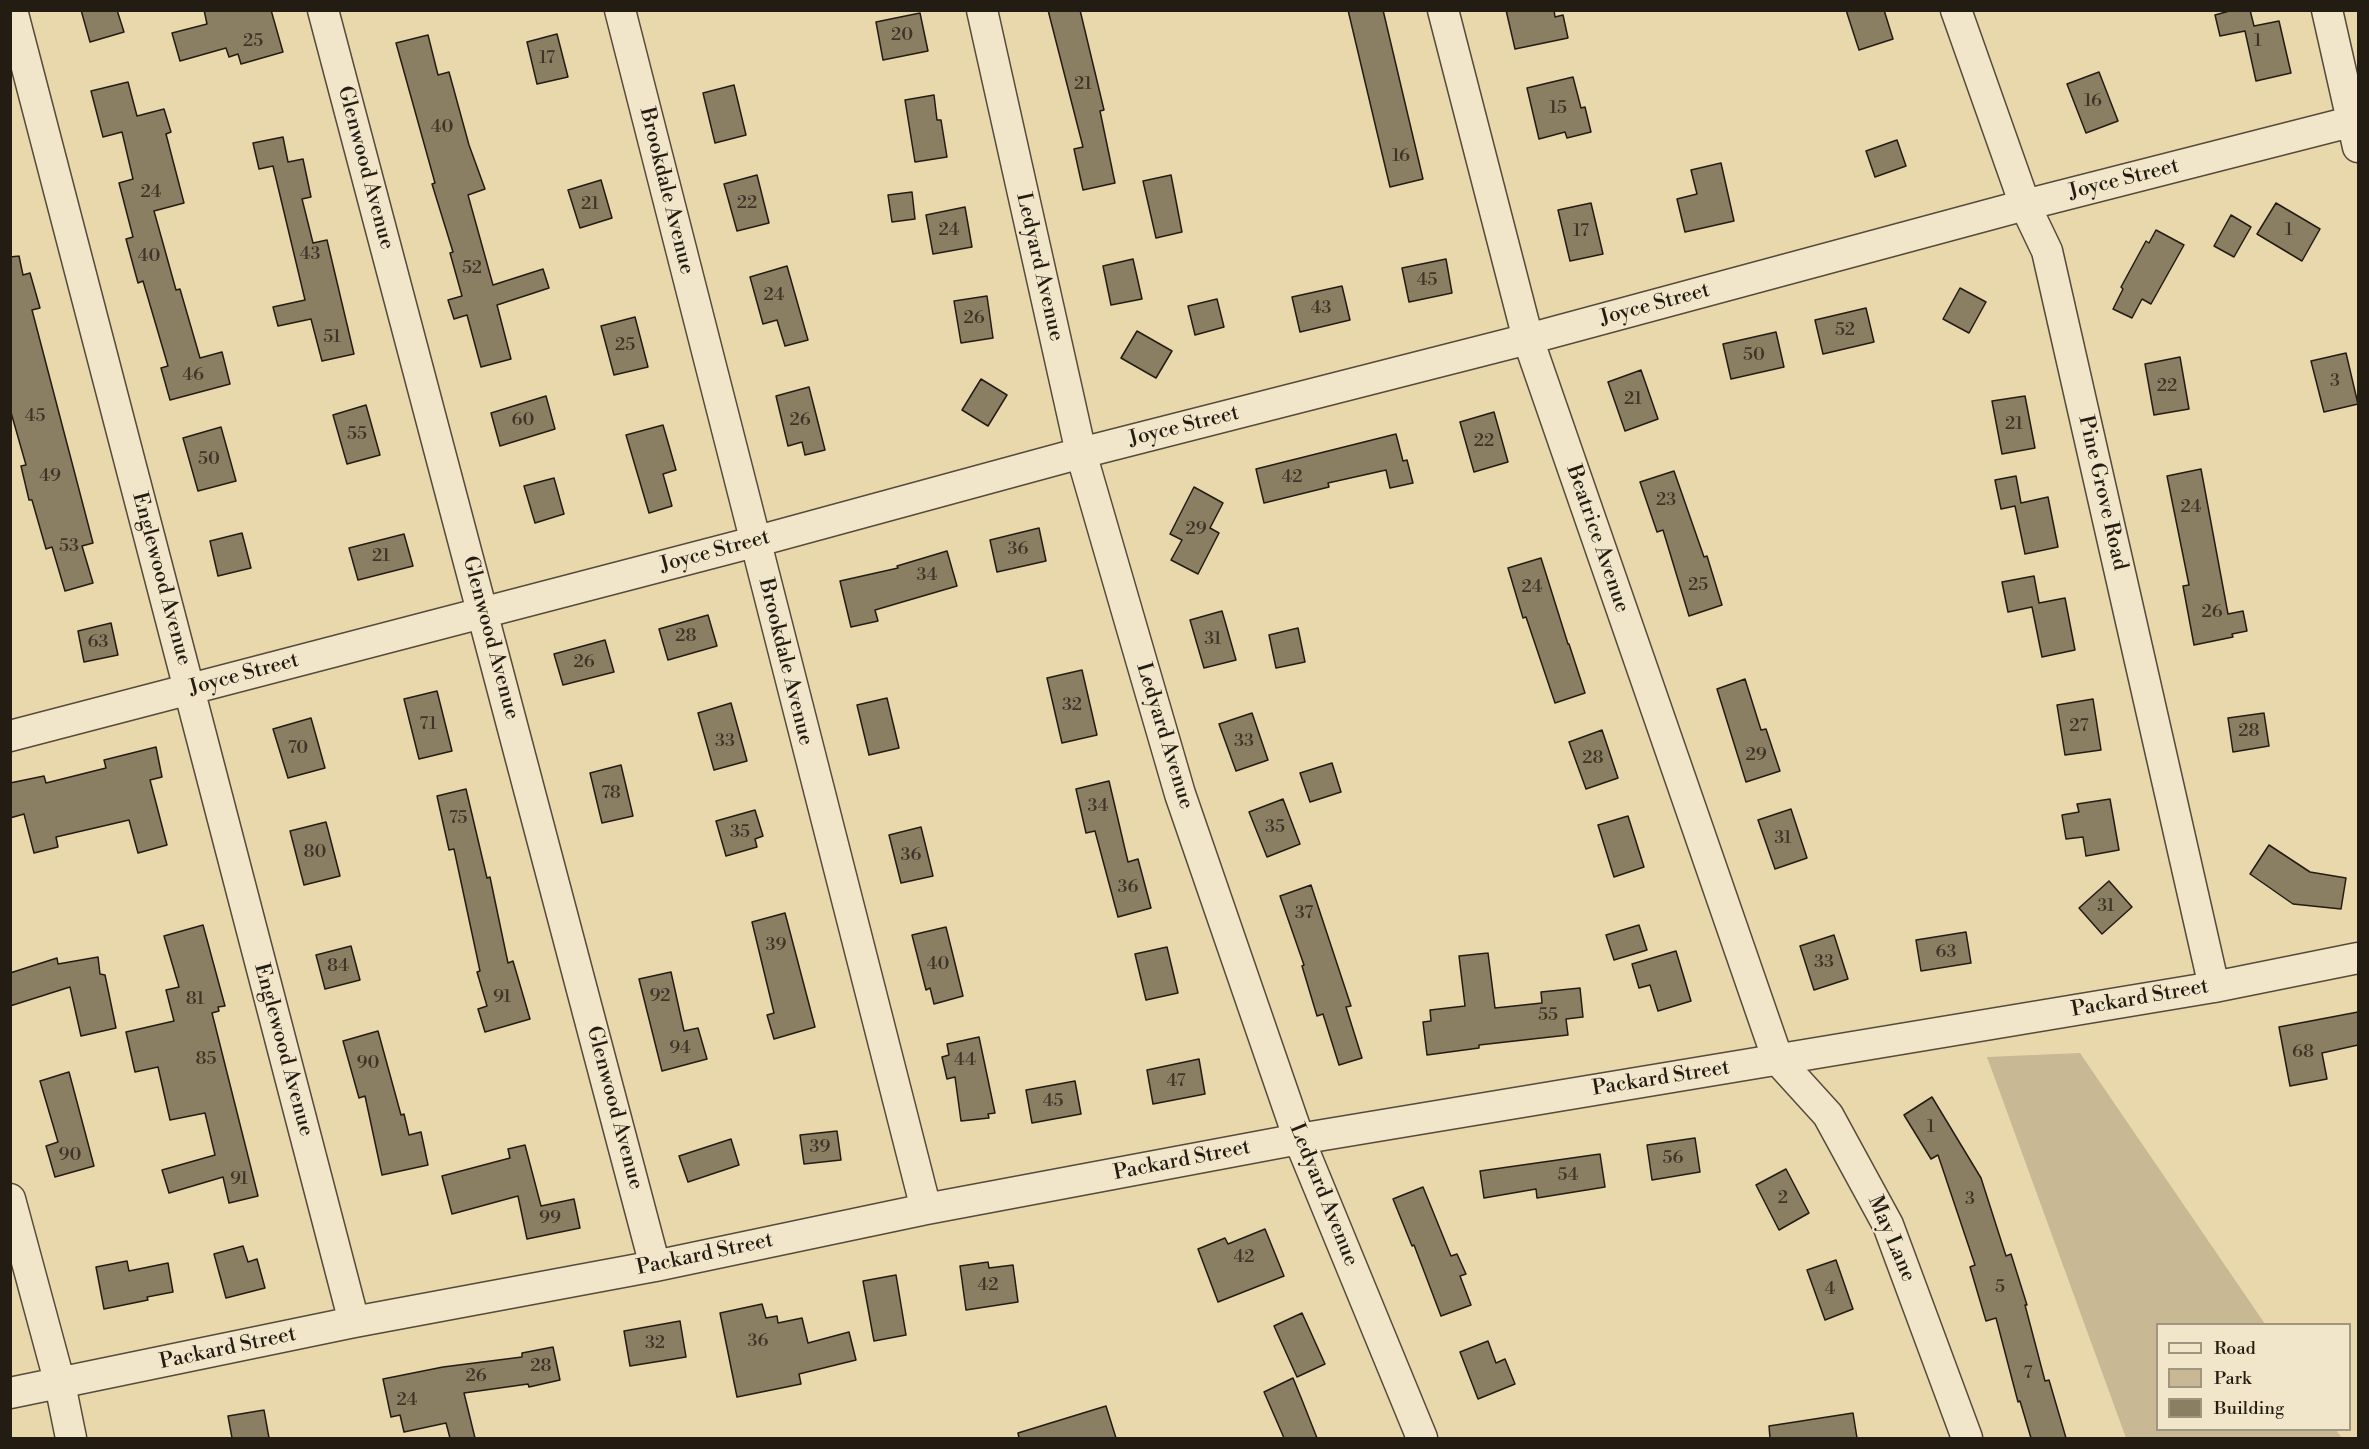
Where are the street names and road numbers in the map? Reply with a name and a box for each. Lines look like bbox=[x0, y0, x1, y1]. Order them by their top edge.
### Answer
street label: Glenwood Avenue bbox=[331, 84, 399, 252]
street label: Brookdale Avenue bbox=[633, 105, 699, 277]
street label: Joyce Street bbox=[2066, 154, 2182, 206]
street label: Ledyard Avenue bbox=[1010, 190, 1068, 344]
street label: Joyce Street bbox=[1597, 278, 1713, 332]
street label: Joyce Street bbox=[1126, 401, 1242, 453]
street label: Pine Grove Road bbox=[2072, 413, 2132, 573]
street label: Beatrice Avenue bbox=[1560, 462, 1634, 616]
street label: Englewood Avenue bbox=[126, 490, 196, 668]
street label: Joyce Street bbox=[657, 525, 773, 579]
street label: Glenwood Avenue bbox=[456, 554, 524, 722]
street label: Brookdale Avenue bbox=[752, 576, 818, 748]
street label: Joyce Street bbox=[186, 648, 302, 702]
street label: Ledyard Avenue bbox=[1130, 660, 1198, 812]
street label: Englewood Avenue bbox=[248, 961, 318, 1139]
street label: Packard Street bbox=[2069, 975, 2211, 1023]
street label: Glenwood Avenue bbox=[580, 1024, 648, 1192]
street label: Packard Street bbox=[1590, 1056, 1732, 1102]
street label: Ledyard Avenue bbox=[1283, 1120, 1363, 1270]
street label: Packard Street bbox=[1111, 1135, 1253, 1187]
street label: May Lane bbox=[1862, 1192, 1920, 1286]
street label: Packard Street bbox=[634, 1228, 776, 1282]
street label: Packard Street bbox=[157, 1322, 299, 1376]

